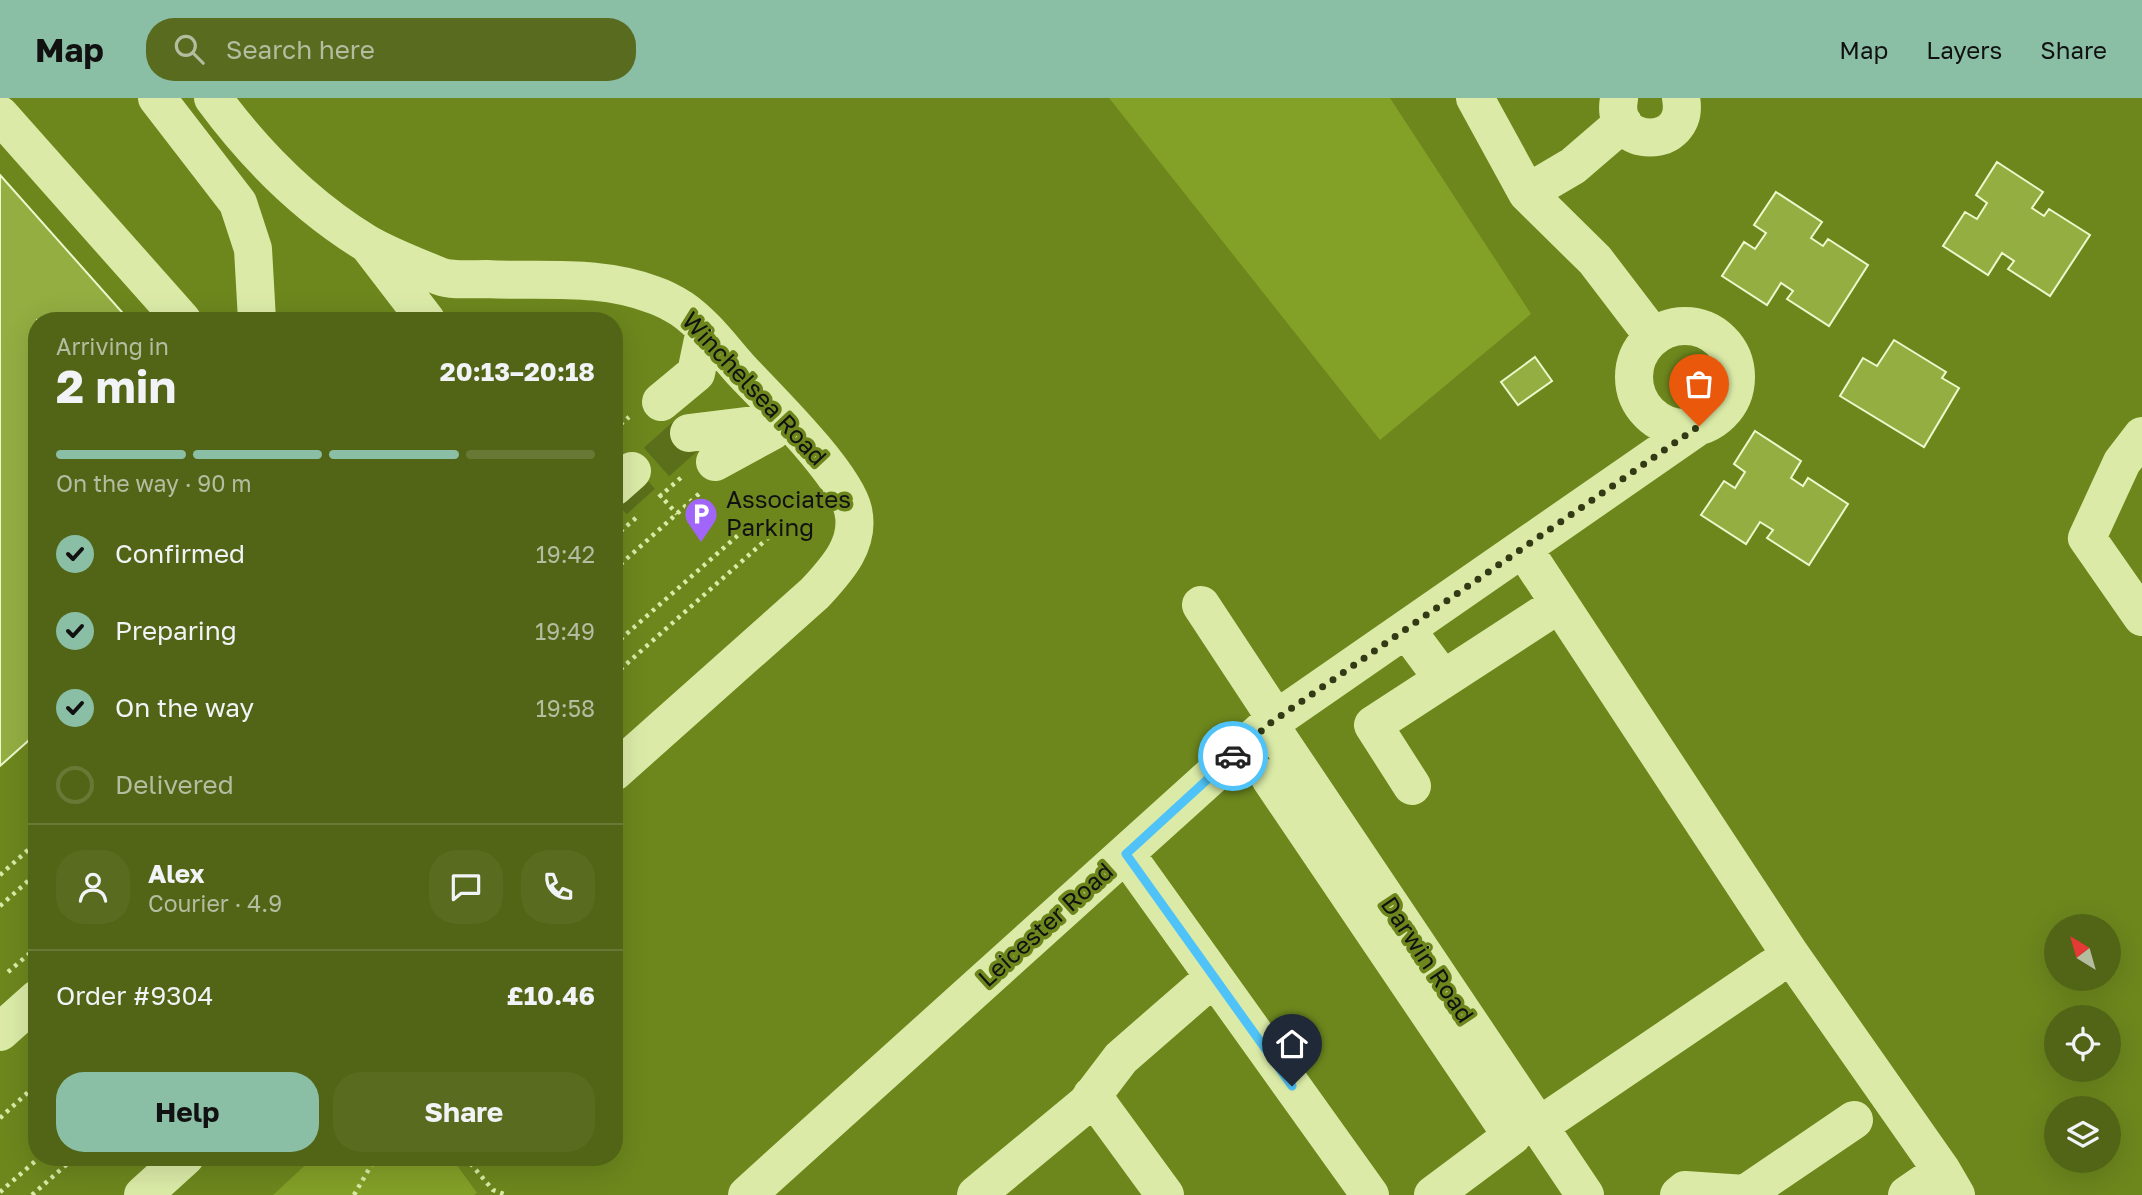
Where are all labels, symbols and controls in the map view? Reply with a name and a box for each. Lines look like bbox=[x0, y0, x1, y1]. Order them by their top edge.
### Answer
search box bbox=[146, 18, 636, 81]
text: Map bbox=[35, 30, 104, 69]
icon: search bbox=[170, 30, 208, 68]
text: Search here bbox=[226, 34, 375, 65]
text: Map bbox=[1839, 35, 1888, 64]
text: Layers bbox=[1926, 35, 2002, 64]
text: Share bbox=[2040, 35, 2107, 64]
street label: Winchelsea Road bbox=[677, 305, 833, 471]
text: Arriving in bbox=[56, 332, 169, 360]
pin bbox=[1669, 354, 1729, 426]
text: 20:13–20:18 bbox=[440, 356, 595, 387]
text: 2 min bbox=[56, 358, 176, 413]
icon: bag bbox=[1680, 365, 1718, 403]
text: On the way · 90 m bbox=[56, 469, 252, 497]
place label: Associates Parking bbox=[726, 484, 851, 541]
parking icon: Associates Parking bbox=[682, 495, 720, 544]
icon: check bbox=[56, 535, 94, 573]
text: Confirmed bbox=[115, 538, 245, 569]
text: 19:42 bbox=[536, 540, 595, 568]
icon: check bbox=[56, 612, 94, 650]
text: Preparing bbox=[115, 615, 237, 646]
text: 19:49 bbox=[535, 617, 595, 645]
icon: check bbox=[56, 689, 94, 727]
text: On the way bbox=[115, 692, 254, 723]
text: 19:58 bbox=[536, 694, 595, 722]
courier bbox=[1198, 721, 1268, 791]
icon: car bbox=[1214, 737, 1252, 775]
text: Delivered bbox=[115, 769, 234, 800]
button: person bbox=[56, 850, 130, 924]
button: chat bbox=[429, 850, 503, 924]
button: phone bbox=[521, 850, 595, 924]
street label: Leicester Road bbox=[972, 856, 1118, 992]
text: Alex bbox=[148, 858, 205, 889]
text: Courier · 4.9 bbox=[148, 889, 282, 917]
street label: Darwin Road bbox=[1376, 891, 1481, 1028]
north arrow bbox=[2044, 914, 2121, 990]
map controls bbox=[2044, 914, 2121, 1173]
text: Order #9304 bbox=[56, 980, 213, 1011]
text: £10.46 bbox=[506, 980, 595, 1011]
button: locate bbox=[2044, 1005, 2121, 1082]
pin bbox=[1262, 1014, 1322, 1086]
icon: home bbox=[1273, 1025, 1311, 1063]
button: Help bbox=[56, 1072, 319, 1152]
button: Share bbox=[333, 1072, 595, 1152]
button: layers bbox=[2044, 1096, 2121, 1173]

